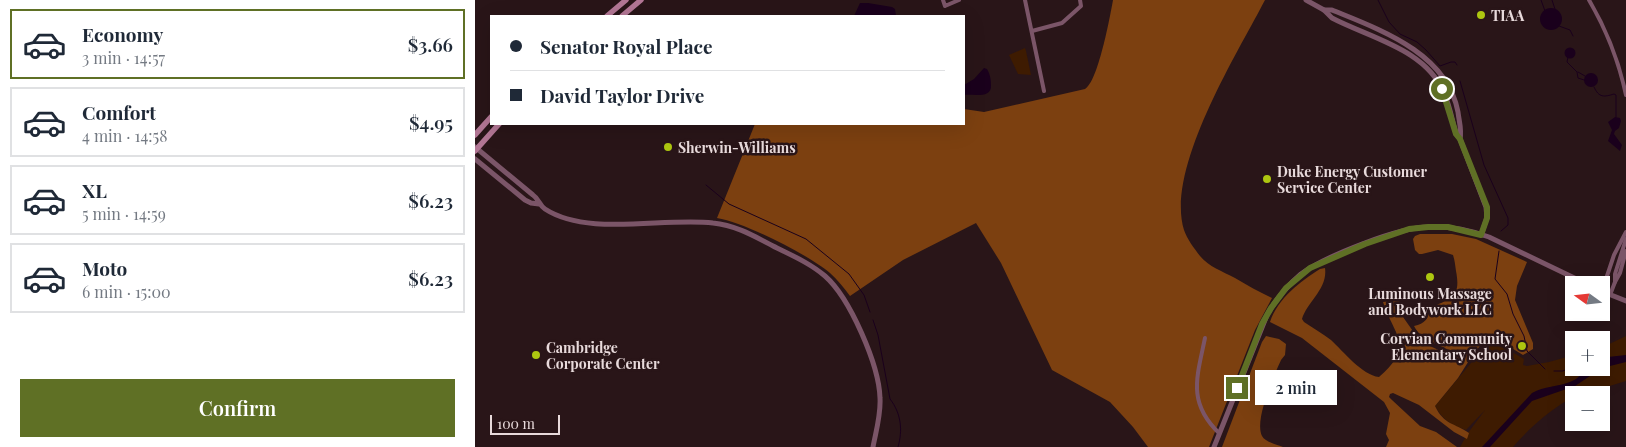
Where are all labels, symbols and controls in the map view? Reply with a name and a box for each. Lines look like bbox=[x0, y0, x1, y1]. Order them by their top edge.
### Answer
place label: TIAA bbox=[1491, 6, 1525, 25]
marker: TIAA bbox=[1475, 9, 1487, 21]
text: Economy bbox=[82, 21, 163, 47]
icon: car bbox=[22, 22, 67, 67]
text: $3.66 bbox=[408, 31, 453, 57]
text: Senator Royal Place bbox=[540, 33, 713, 59]
text: 3 min · 14:57 bbox=[82, 47, 165, 68]
route start bbox=[1431, 78, 1453, 100]
text: David Taylor Drive bbox=[540, 82, 704, 108]
text: Comfort bbox=[82, 99, 156, 125]
icon: car bbox=[22, 100, 67, 145]
text: $4.95 bbox=[409, 109, 453, 135]
text: 4 min · 14:58 bbox=[82, 125, 168, 146]
place label: Sherwin-Williams bbox=[678, 138, 796, 157]
marker: Sherwin-Williams bbox=[662, 141, 674, 153]
place label: Duke Energy Customer Service Center bbox=[1277, 162, 1427, 197]
marker: Duke Energy Customer Service Center bbox=[1261, 173, 1273, 185]
text: XL bbox=[82, 177, 107, 203]
icon: car bbox=[22, 178, 67, 223]
text: $6.23 bbox=[408, 187, 453, 213]
text: 5 min · 14:59 bbox=[82, 203, 166, 224]
text: Moto bbox=[82, 255, 127, 281]
icon: car bbox=[22, 256, 67, 301]
text: $6.23 bbox=[408, 265, 453, 291]
marker: Luminous Massage and Bodywork LLC bbox=[1424, 271, 1436, 283]
north arrow bbox=[1565, 276, 1610, 321]
map controls bbox=[1565, 276, 1610, 431]
text: 6 min · 15:00 bbox=[82, 281, 171, 302]
place label: Luminous Massage and Bodywork LLC bbox=[1368, 284, 1492, 319]
place label: Corvian Community Elementary School bbox=[1380, 329, 1513, 364]
button: + bbox=[1565, 331, 1610, 376]
place label: Cambridge Corporate Center bbox=[546, 338, 660, 373]
marker: Corvian Community Elementary School bbox=[1516, 340, 1528, 352]
marker: Cambridge Corporate Center bbox=[530, 349, 542, 361]
callout: 2 min bbox=[1255, 370, 1337, 406]
route end bbox=[1226, 377, 1248, 399]
text: 2 min bbox=[1276, 377, 1316, 398]
button: Confirm bbox=[20, 379, 455, 437]
button: − bbox=[1565, 386, 1610, 431]
scale bar bbox=[490, 412, 560, 435]
text: 100 m bbox=[497, 414, 535, 433]

